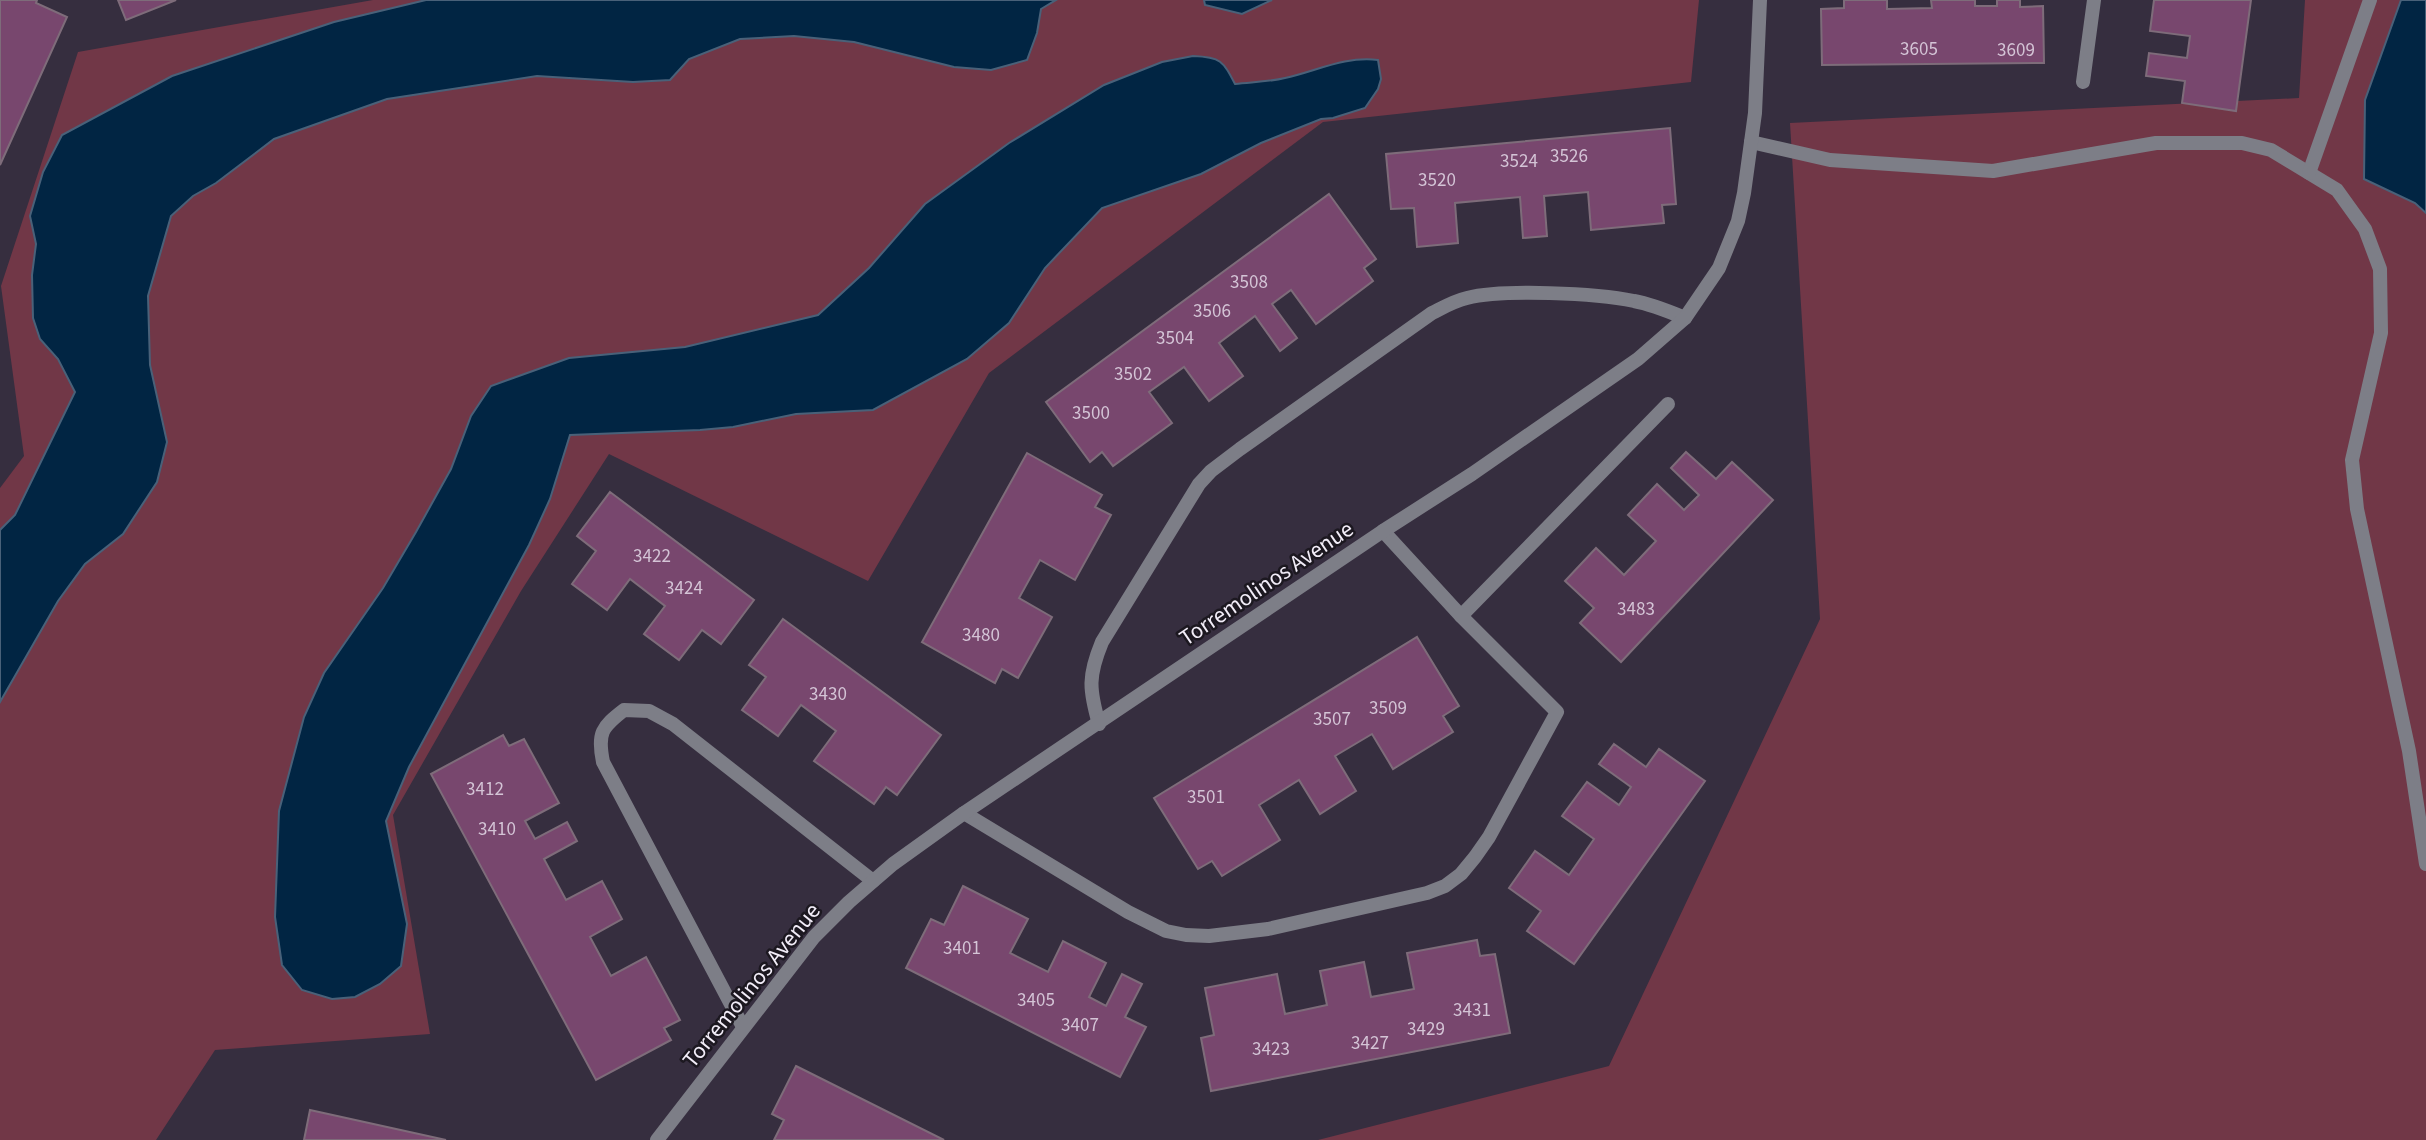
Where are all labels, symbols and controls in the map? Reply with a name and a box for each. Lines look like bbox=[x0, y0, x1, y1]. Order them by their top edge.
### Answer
house number: 3605 bbox=[1900, 36, 1938, 63]
house number: 3609 bbox=[1997, 37, 2035, 64]
house number: 3526 bbox=[1550, 143, 1588, 170]
house number: 3524 bbox=[1500, 148, 1538, 175]
house number: 3520 bbox=[1418, 167, 1456, 194]
house number: 3508 bbox=[1230, 269, 1268, 296]
house number: 3506 bbox=[1193, 298, 1231, 325]
house number: 3504 bbox=[1156, 325, 1194, 352]
house number: 3502 bbox=[1114, 361, 1152, 388]
house number: 3500 bbox=[1072, 400, 1110, 427]
street label: Torremolinos Avenue bbox=[1173, 513, 1360, 654]
house number: 3422 bbox=[633, 543, 671, 570]
house number: 3424 bbox=[665, 575, 703, 602]
house number: 3483 bbox=[1617, 596, 1655, 623]
house number: 3480 bbox=[962, 622, 1000, 649]
house number: 3430 bbox=[809, 681, 847, 708]
house number: 3509 bbox=[1369, 695, 1407, 722]
house number: 3507 bbox=[1313, 706, 1351, 733]
house number: 3412 bbox=[466, 776, 504, 803]
house number: 3501 bbox=[1187, 784, 1225, 811]
house number: 3410 bbox=[478, 816, 516, 843]
street label: Torremolinos Avenue bbox=[675, 896, 828, 1075]
house number: 3401 bbox=[943, 935, 981, 962]
house number: 3405 bbox=[1017, 987, 1055, 1014]
house number: 3431 bbox=[1453, 997, 1491, 1024]
house number: 3407 bbox=[1061, 1012, 1099, 1039]
house number: 3429 bbox=[1407, 1016, 1445, 1043]
house number: 3427 bbox=[1351, 1030, 1389, 1057]
house number: 3423 bbox=[1252, 1036, 1290, 1063]

